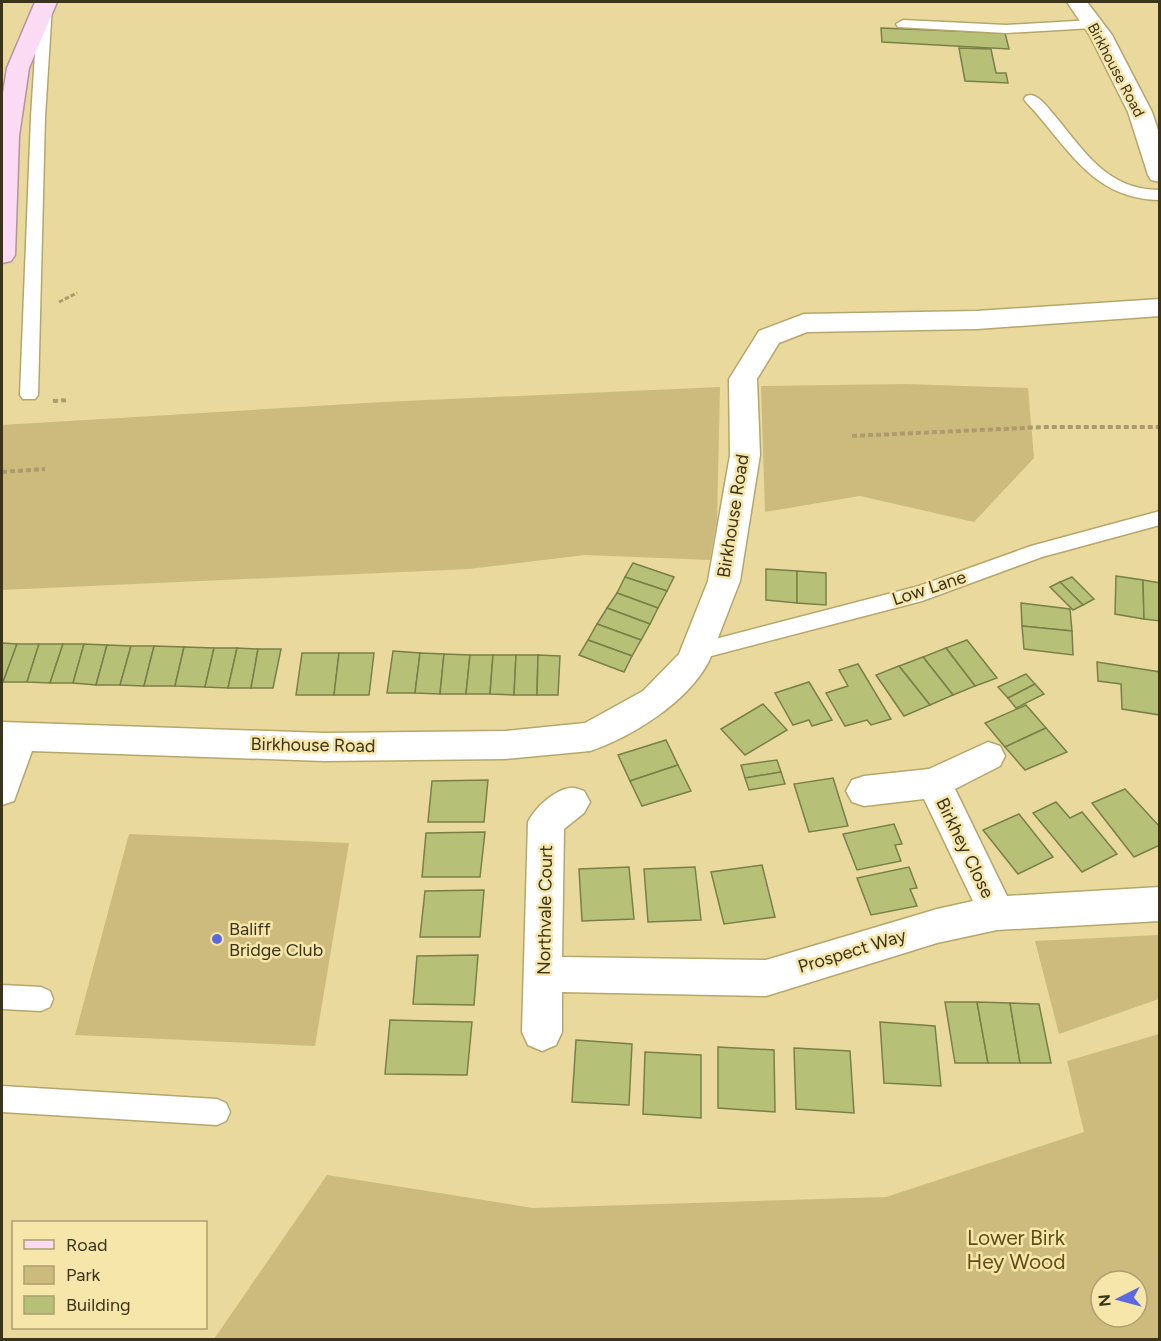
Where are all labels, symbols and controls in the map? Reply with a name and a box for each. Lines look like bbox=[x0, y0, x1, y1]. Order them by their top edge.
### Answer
street label: Birkhouse Road bbox=[1084, 20, 1148, 120]
street label: Birkhouse Road bbox=[712, 453, 754, 579]
street label: Low Lane bbox=[889, 566, 969, 610]
street label: Birkhouse Road bbox=[251, 733, 375, 757]
street label: Birkhey Close bbox=[931, 794, 999, 902]
street label: Northvale Court bbox=[533, 845, 557, 975]
place label: Baliff Bridge Club bbox=[229, 918, 323, 961]
street label: Prospect Way bbox=[795, 924, 909, 978]
marker: Baliff Bridge Club bbox=[210, 932, 224, 946]
legend bbox=[12, 1221, 207, 1329]
park label: Lower Birk Hey Wood bbox=[966, 1225, 1066, 1274]
text: Road bbox=[66, 1234, 107, 1256]
text: Park bbox=[66, 1264, 101, 1286]
north arrow bbox=[1089, 1269, 1149, 1329]
text: N bbox=[1094, 1293, 1115, 1308]
text: Building bbox=[66, 1294, 131, 1316]

